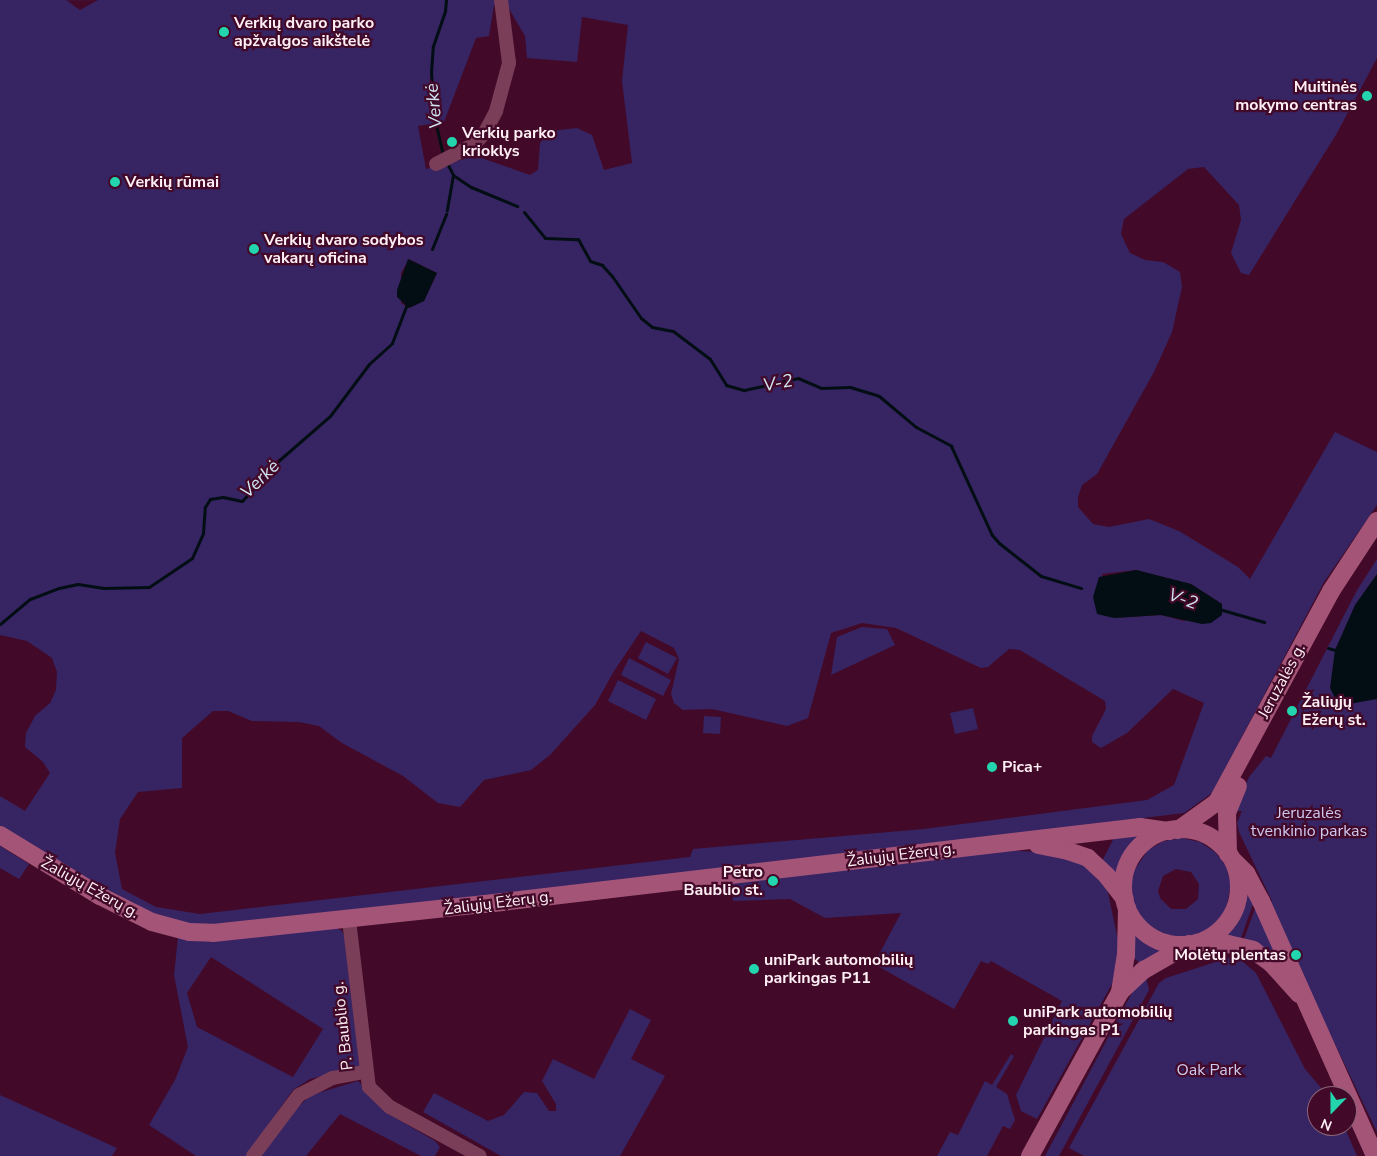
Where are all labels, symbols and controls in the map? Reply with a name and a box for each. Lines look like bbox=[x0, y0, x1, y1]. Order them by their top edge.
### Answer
place label: Verkių dvaro parko apžvalgos aikštelė bbox=[234, 13, 374, 51]
marker: Verkių dvaro parko apžvalgos aikštelė bbox=[218, 26, 230, 38]
place label: Muitinės mokymo centras bbox=[1235, 77, 1357, 115]
water label: Verkė bbox=[421, 82, 447, 130]
marker: Muitinės mokymo centras bbox=[1361, 90, 1373, 102]
place label: Verkių parko krioklys bbox=[462, 123, 556, 161]
marker: Verkių parko krioklys bbox=[446, 136, 458, 148]
place label: Verkių rūmai bbox=[125, 172, 219, 192]
marker: Verkių rūmai bbox=[109, 176, 121, 188]
place label: Verkių dvaro sodybos vakarų oficina bbox=[264, 230, 424, 268]
marker: Verkių dvaro sodybos vakarų oficina bbox=[248, 243, 260, 255]
water label: V-2 bbox=[761, 370, 795, 396]
water label: Verkė bbox=[236, 455, 284, 503]
water label: V-2 bbox=[1165, 584, 1201, 614]
street label: Jeruzalės g. bbox=[1254, 640, 1310, 722]
place label: Žaliųjų Ežerų st. bbox=[1302, 692, 1366, 730]
marker: Žaliųjų Ežerų st. bbox=[1286, 705, 1298, 717]
place label: Pica+ bbox=[1002, 757, 1042, 777]
marker: Pica+ bbox=[986, 761, 998, 773]
park label: Jeruzalės tvenkinio parkas bbox=[1251, 803, 1367, 841]
street label: Žaliųjų Ežerų g. bbox=[846, 839, 956, 871]
street label: Žaliųjų Ežerų g. bbox=[38, 853, 142, 923]
place label: Petro Baublio st. bbox=[684, 862, 763, 900]
marker: Petro Baublio st. bbox=[767, 875, 779, 887]
street label: Žaliųjų Ežerų g. bbox=[443, 887, 553, 919]
place label: Molėtų plentas bbox=[1174, 945, 1286, 965]
marker: Molėtų plentas bbox=[1290, 949, 1302, 961]
place label: uniPark automobilių parkingas P11 bbox=[764, 950, 913, 988]
marker: uniPark automobilių parkingas P11 bbox=[748, 963, 760, 975]
street label: P. Baublio g. bbox=[329, 981, 357, 1071]
place label: uniPark automobilių parkingas P1 bbox=[1023, 1002, 1172, 1040]
marker: uniPark automobilių parkingas P1 bbox=[1007, 1015, 1019, 1027]
park label: Oak Park bbox=[1177, 1060, 1241, 1080]
north arrow bbox=[1307, 1086, 1357, 1136]
text: N bbox=[1318, 1114, 1335, 1135]

